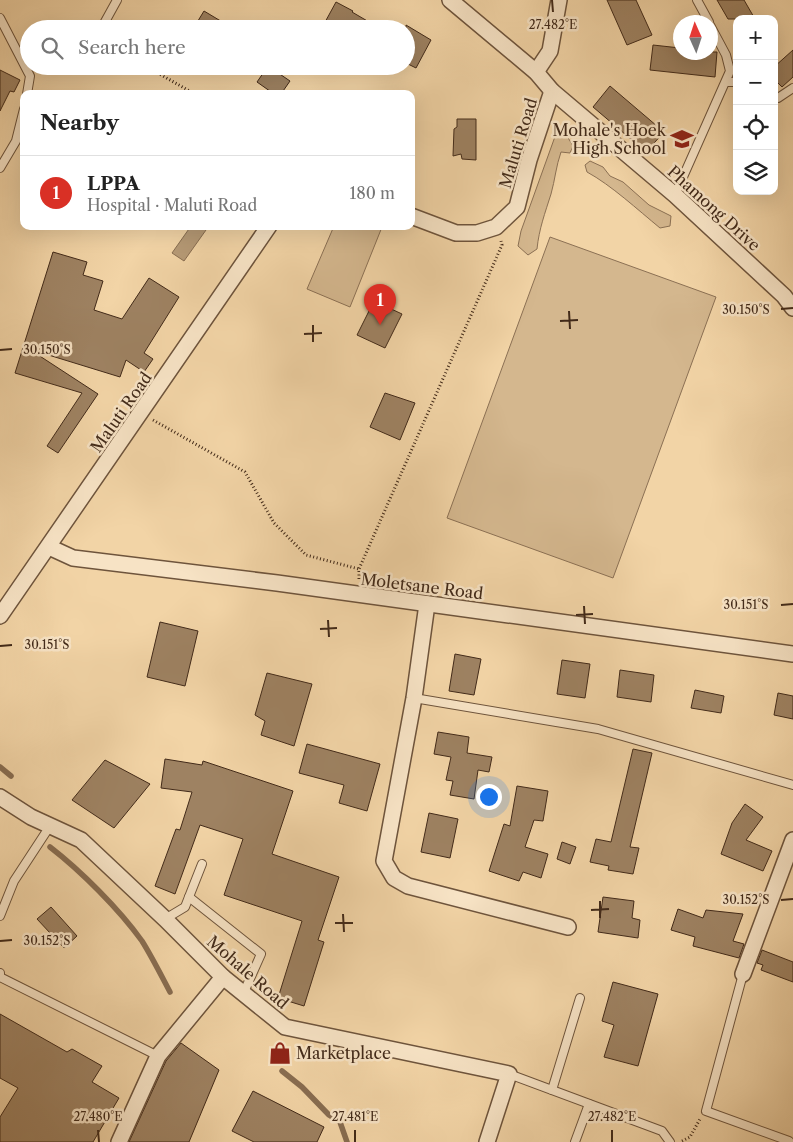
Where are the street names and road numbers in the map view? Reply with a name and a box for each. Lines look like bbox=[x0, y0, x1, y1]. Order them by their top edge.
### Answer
street label: Maluti Road bbox=[495, 95, 541, 191]
street label: Phamong Drive bbox=[663, 161, 765, 255]
street label: Maluti Road bbox=[86, 368, 156, 456]
street label: Moletsane Road bbox=[360, 569, 485, 603]
street label: Mohale Road bbox=[203, 931, 293, 1013]

